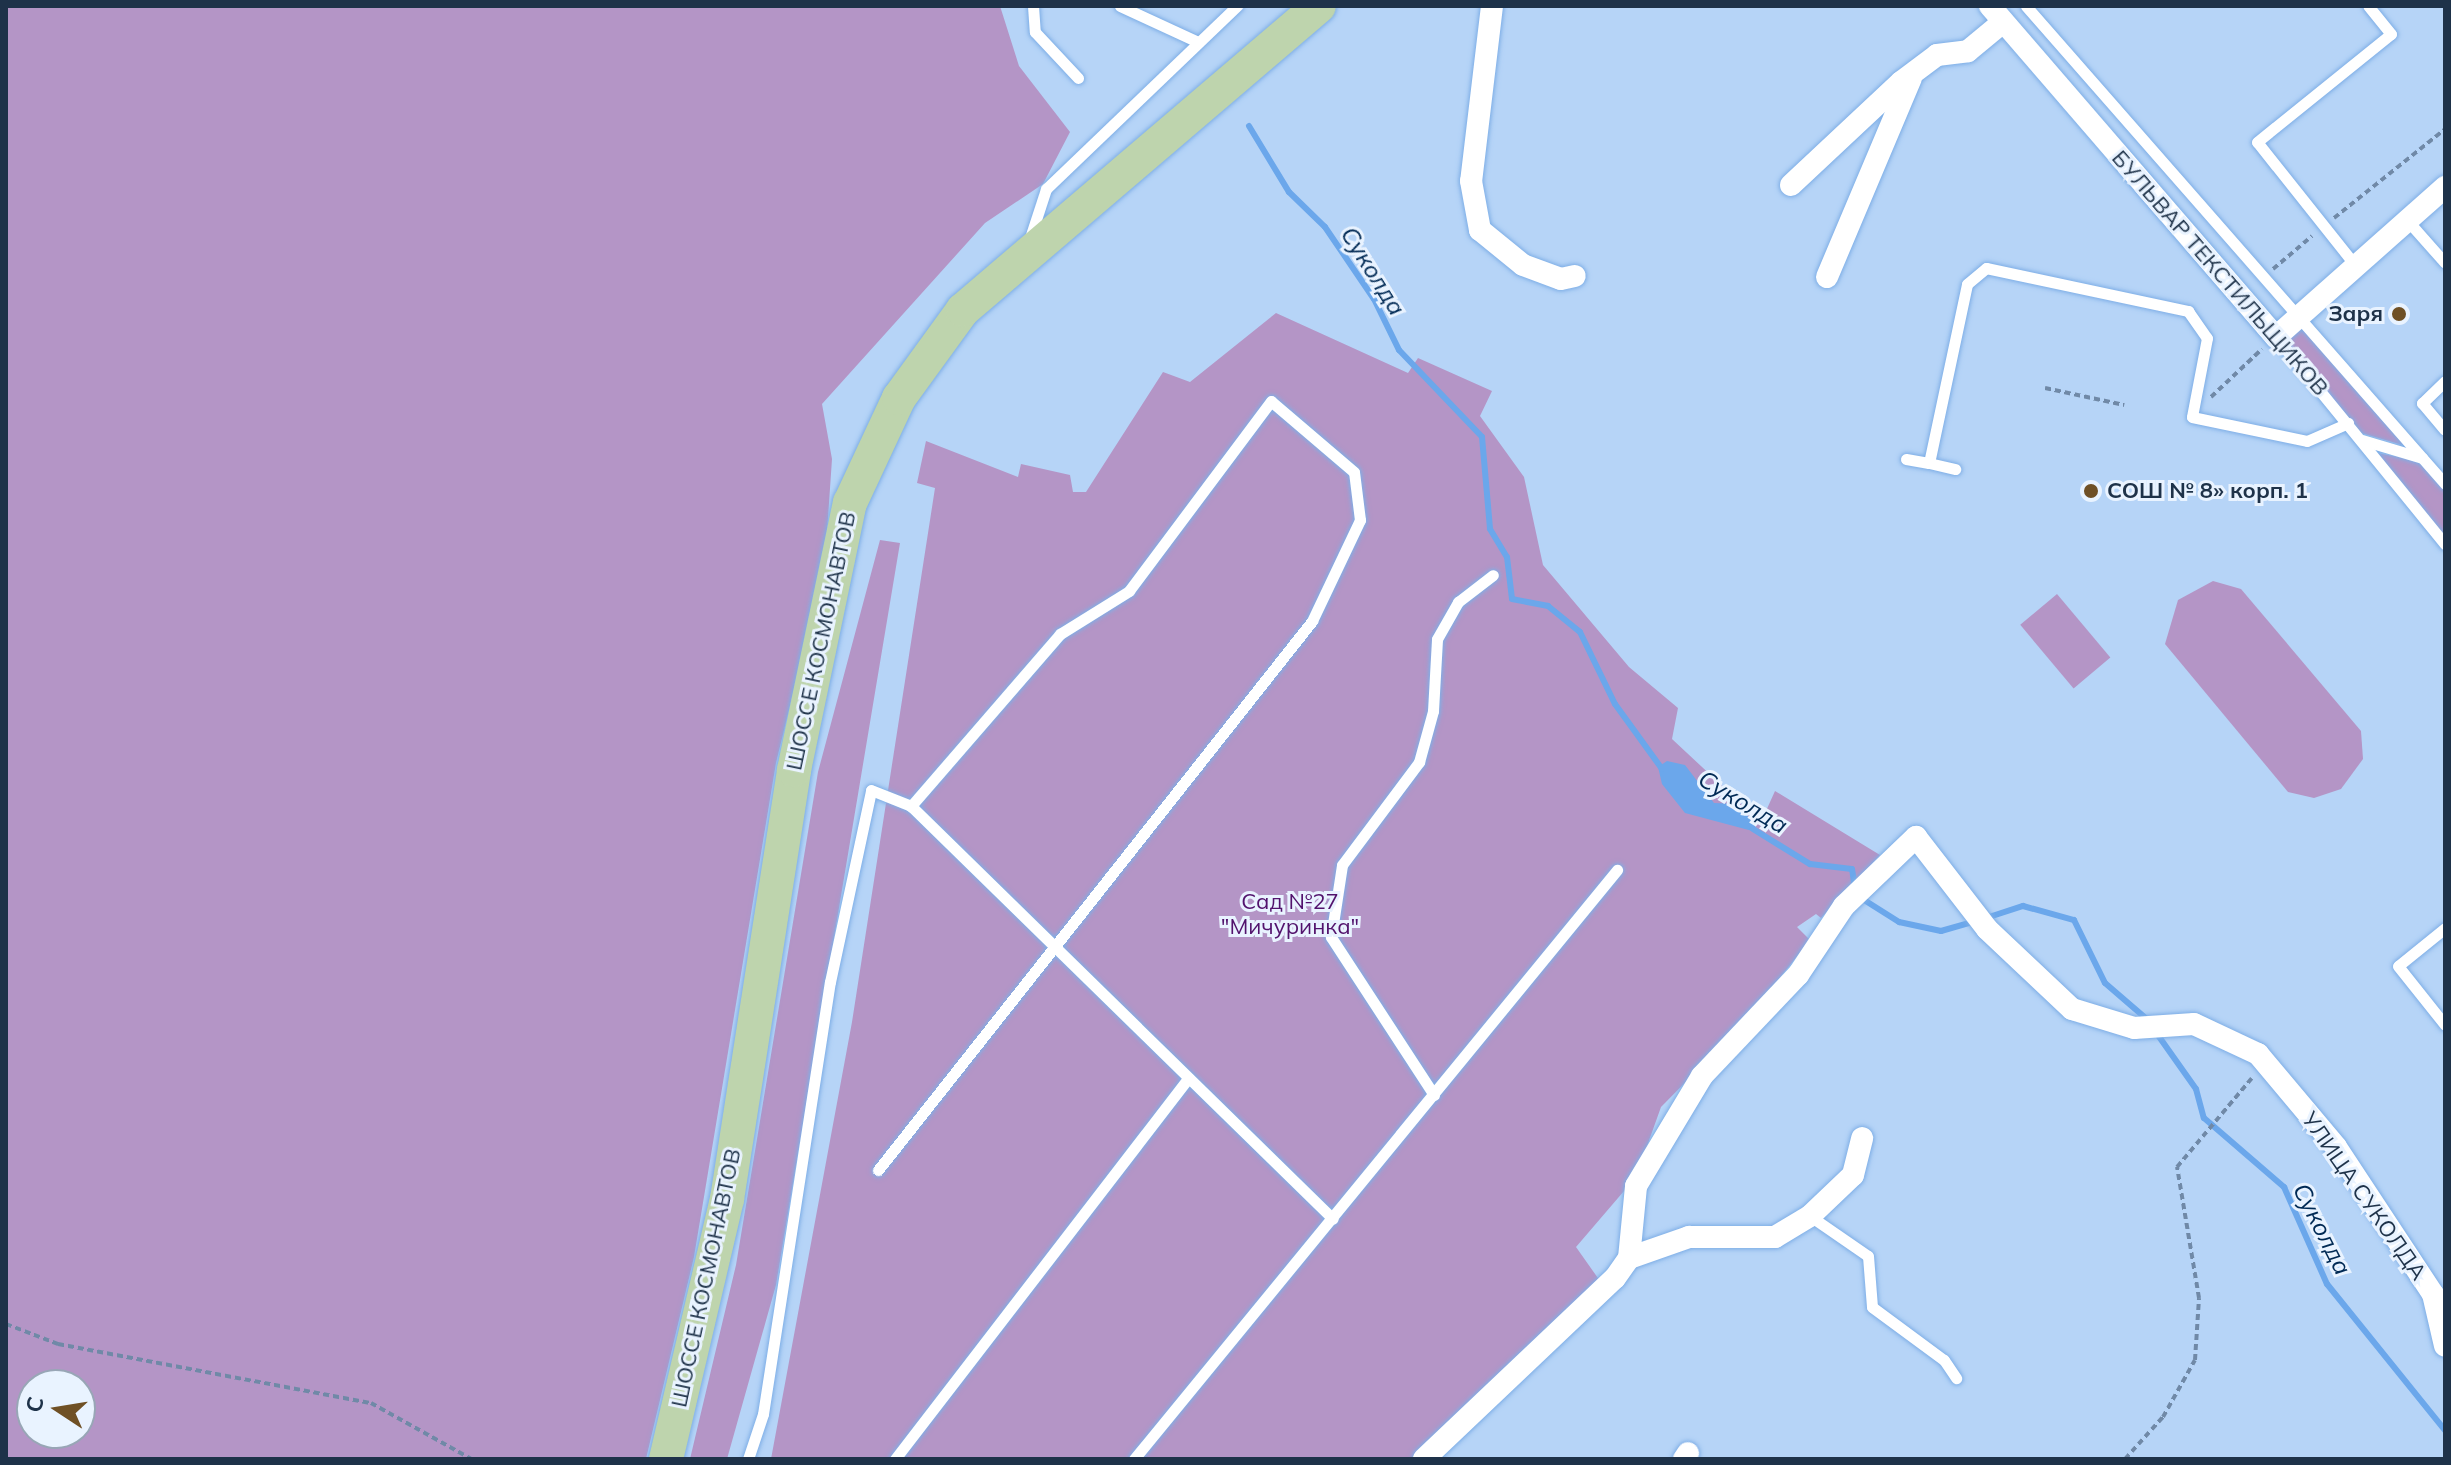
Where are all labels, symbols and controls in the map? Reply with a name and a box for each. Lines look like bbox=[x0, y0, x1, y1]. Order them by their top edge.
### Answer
street label: БУЛЬВАР ТЕКСТИЛЬЩИКОВ bbox=[2106, 145, 2334, 401]
water label: Суколда bbox=[1335, 221, 1411, 321]
place label: Заря bbox=[2328, 301, 2383, 327]
marker: Заря bbox=[2390, 305, 2408, 323]
place label: СОШ № 8» корп. 1 bbox=[2107, 478, 2308, 504]
marker: СОШ № 8» корп. 1 bbox=[2082, 482, 2100, 500]
street label: ШОССЕ КОСМОНАВТОВ bbox=[781, 509, 861, 773]
water label: Суколда bbox=[1693, 764, 1793, 840]
park label: Сад №27 "Мичуринка" bbox=[1221, 888, 1359, 940]
street label: УЛИЦА СУКОЛДА bbox=[2296, 1107, 2432, 1285]
street label: ШОССЕ КОСМОНАВТОВ bbox=[666, 1146, 746, 1410]
water label: Суколда bbox=[2287, 1178, 2357, 1280]
north arrow bbox=[16, 1369, 96, 1449]
text: С bbox=[19, 1394, 50, 1415]

